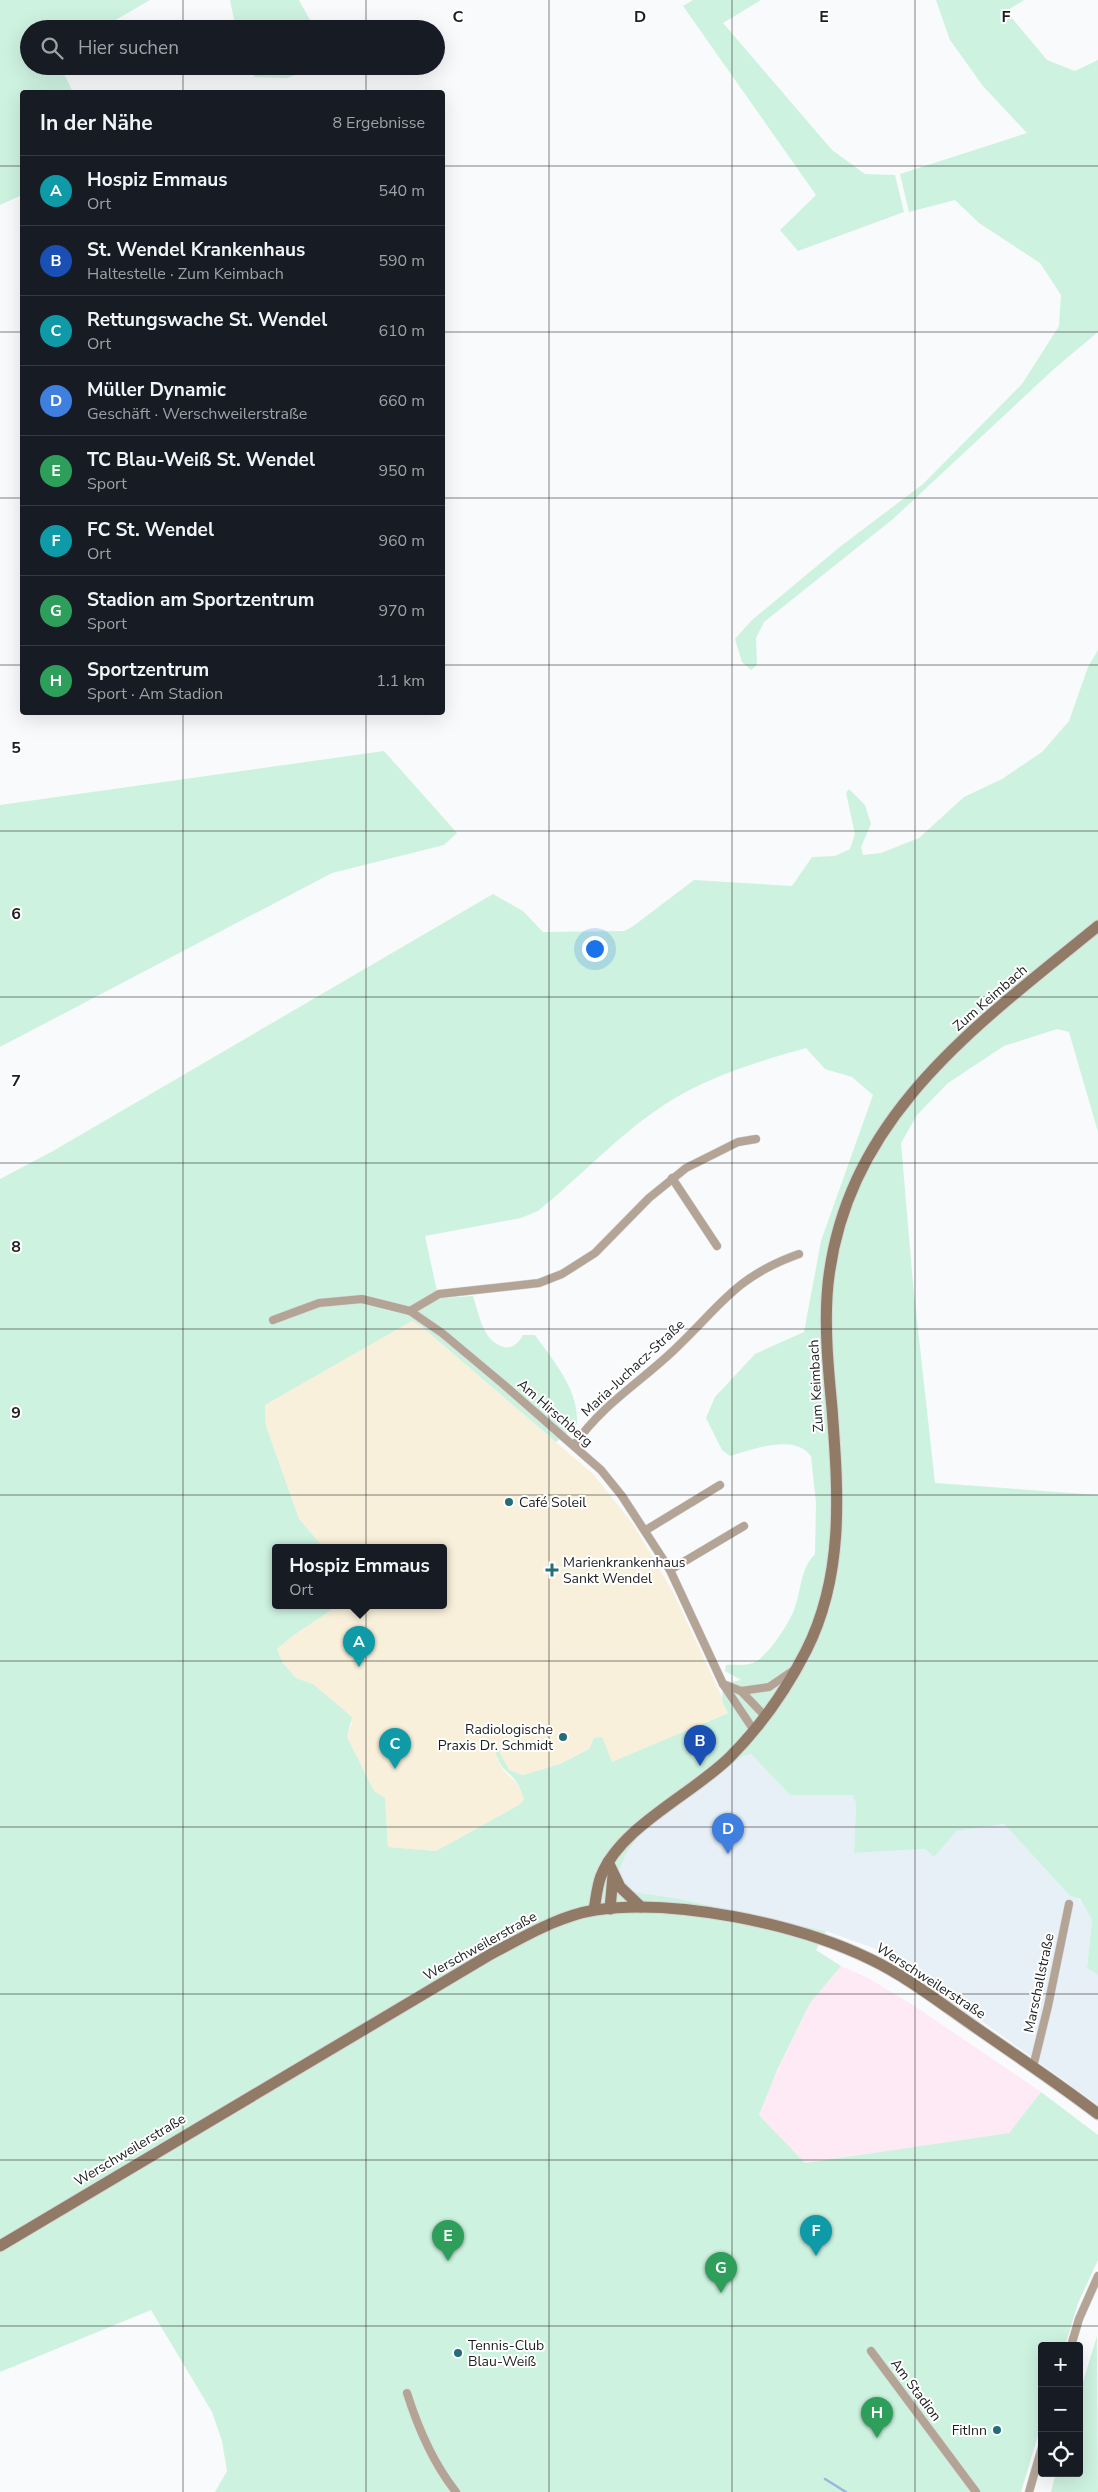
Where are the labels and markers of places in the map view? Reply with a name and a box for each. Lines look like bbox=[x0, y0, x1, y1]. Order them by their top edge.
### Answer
place label: Café Soleil bbox=[519, 1493, 587, 1512]
marker: Café Soleil bbox=[503, 1496, 515, 1508]
place label: Marienkrankenhaus Sankt Wendel bbox=[563, 1553, 686, 1588]
marker: Marienkrankenhaus Sankt Wendel bbox=[545, 1563, 559, 1577]
pin: A bbox=[343, 1626, 375, 1667]
place label: Radiologische Praxis Dr. Schmidt bbox=[438, 1720, 553, 1755]
pin: B bbox=[684, 1725, 716, 1766]
pin: C bbox=[379, 1728, 411, 1769]
marker: Radiologische Praxis Dr. Schmidt bbox=[557, 1731, 569, 1743]
pin: D bbox=[712, 1813, 744, 1854]
pin: F bbox=[800, 2215, 832, 2256]
pin: E bbox=[432, 2220, 464, 2261]
pin: G bbox=[705, 2252, 737, 2293]
place label: Tennis-Club Blau-Weiß bbox=[468, 2336, 544, 2371]
marker: Tennis-Club Blau-Weiß bbox=[452, 2347, 464, 2359]
pin: H bbox=[861, 2397, 893, 2438]
place label: FitInn bbox=[952, 2421, 987, 2440]
marker: FitInn bbox=[991, 2424, 1003, 2436]

